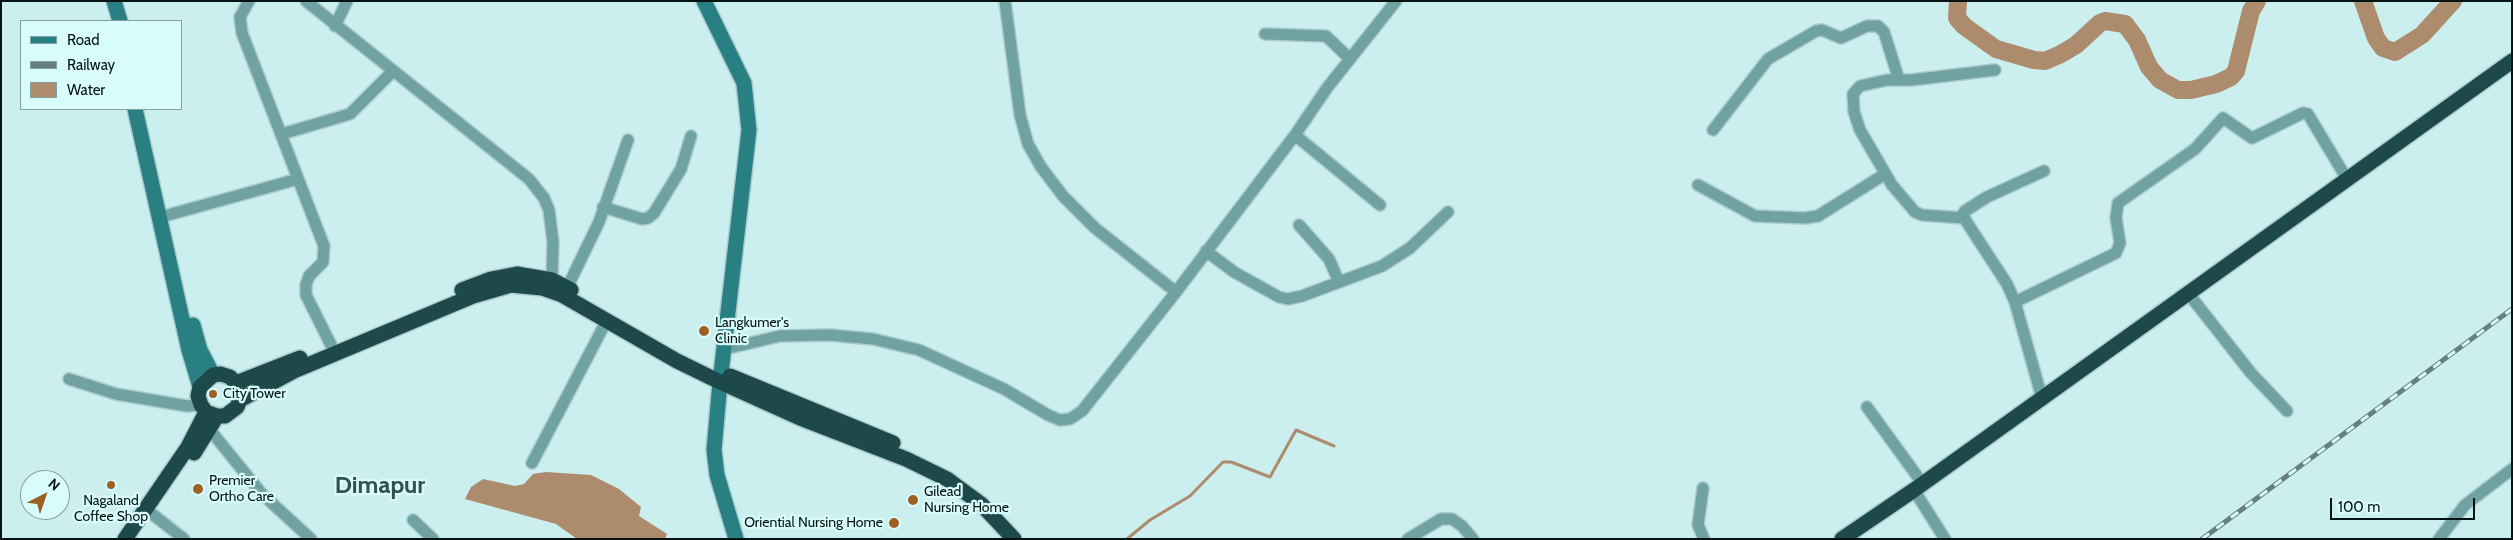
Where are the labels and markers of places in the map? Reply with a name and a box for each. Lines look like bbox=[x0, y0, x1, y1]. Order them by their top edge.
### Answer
place label: Langkumer's Clinic bbox=[715, 315, 789, 348]
marker: Langkumer's Clinic bbox=[697, 324, 711, 338]
place label: City Tower bbox=[223, 386, 286, 402]
marker: City Tower bbox=[207, 388, 219, 400]
place label: Premier Ortho Care bbox=[209, 473, 274, 506]
marker: Nagaland Coffee Shop bbox=[105, 479, 117, 491]
marker: Premier Ortho Care bbox=[191, 482, 205, 496]
place label: Gilead Nursing Home bbox=[924, 484, 1009, 516]
place label: Nagaland Coffee Shop bbox=[74, 493, 148, 526]
marker: Gilead Nursing Home bbox=[906, 493, 920, 507]
place label: Oriential Nursing Home bbox=[744, 515, 883, 531]
marker: Oriential Nursing Home bbox=[887, 516, 901, 530]

